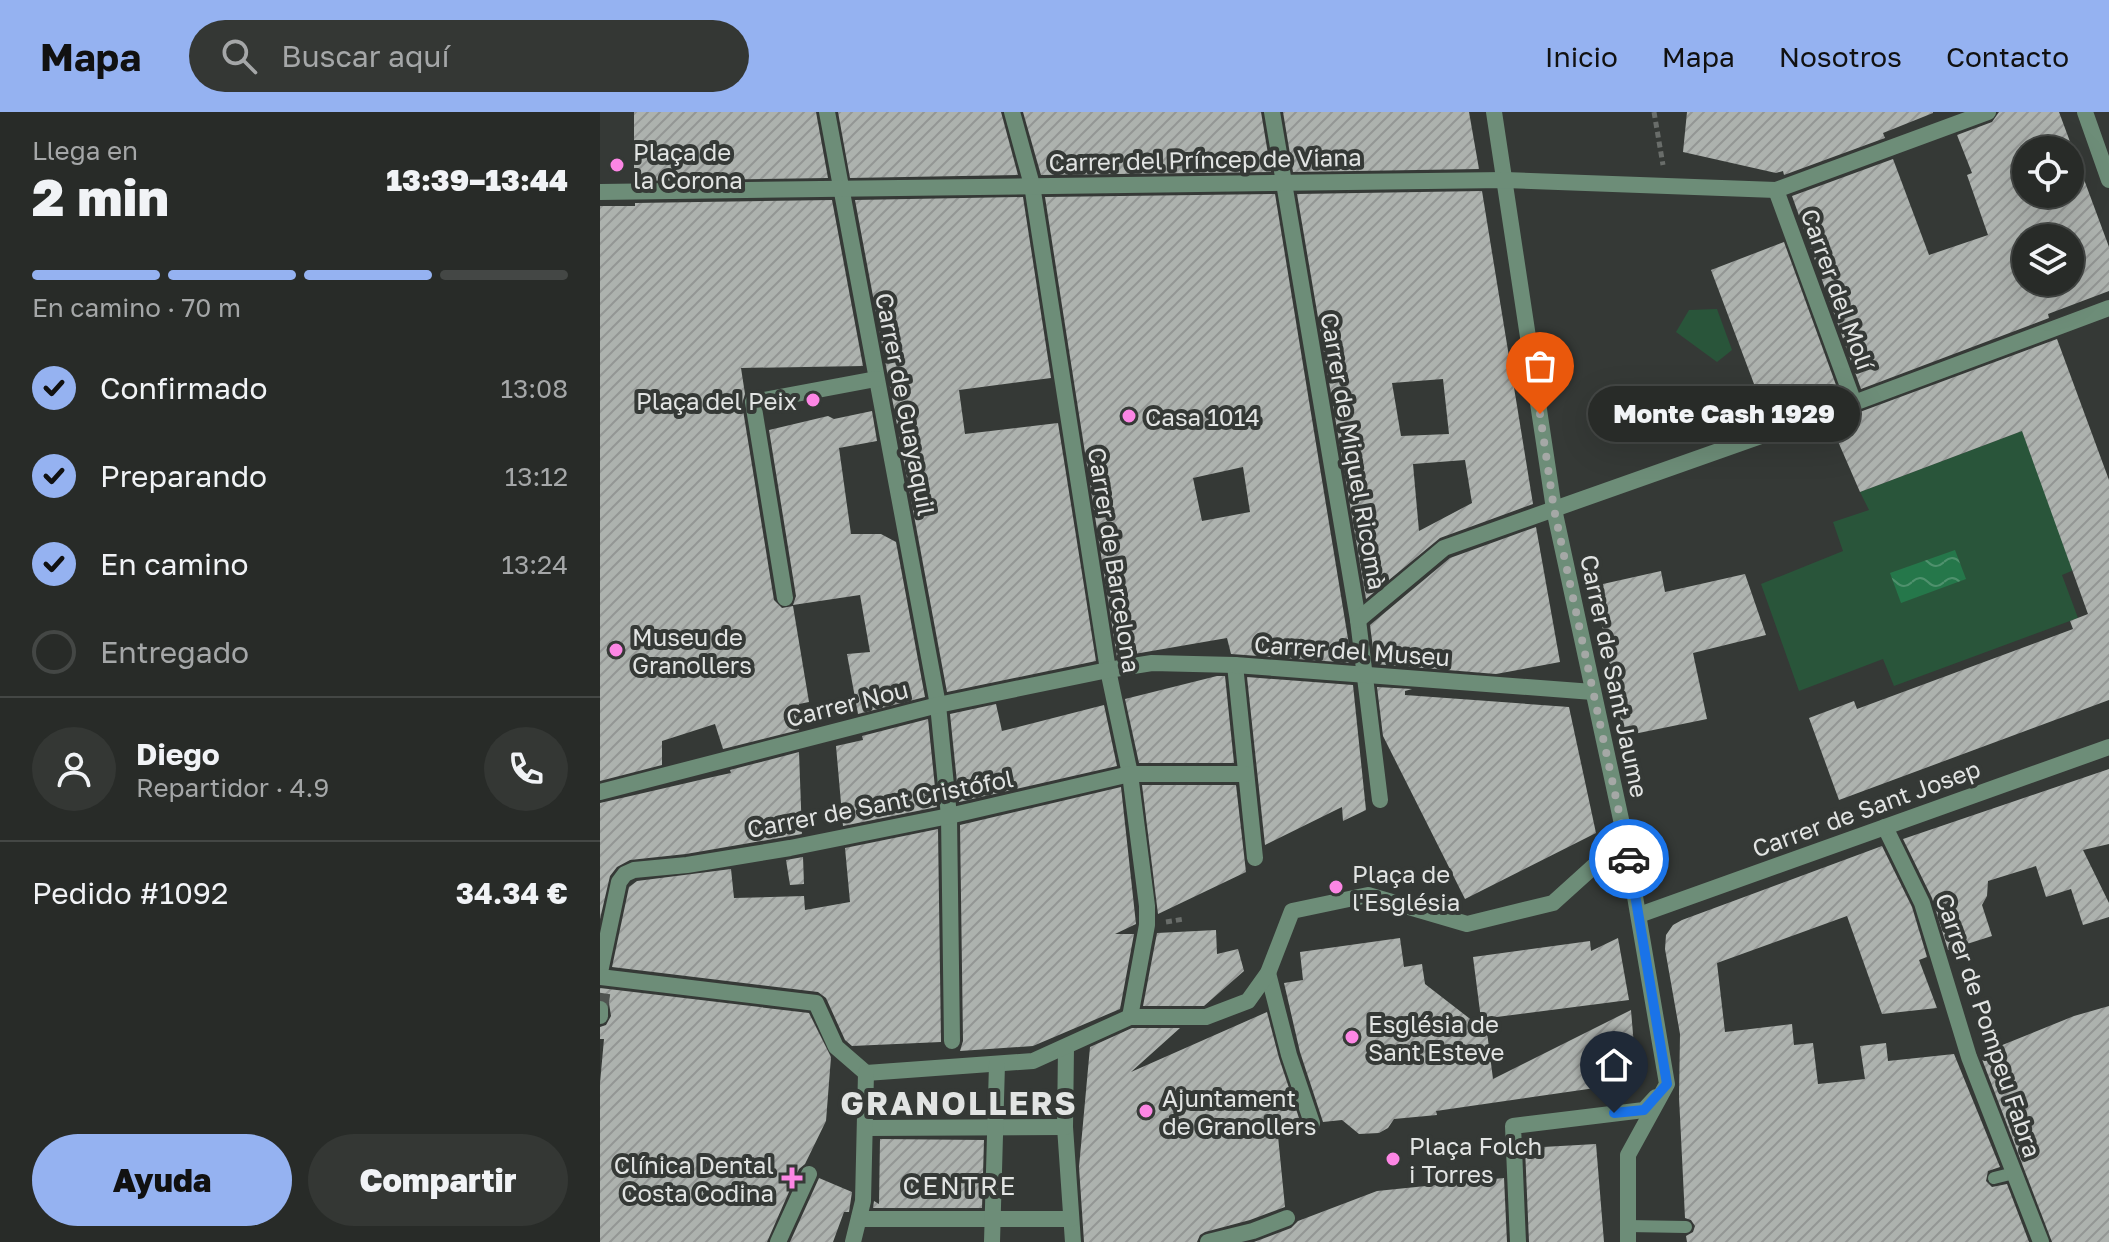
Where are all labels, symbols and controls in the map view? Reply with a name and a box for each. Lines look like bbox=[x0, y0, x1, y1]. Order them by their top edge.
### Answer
search box bbox=[189, 20, 749, 92]
text: Mapa bbox=[40, 34, 141, 79]
icon: search bbox=[217, 34, 261, 78]
text: Buscar aquí bbox=[281, 38, 450, 74]
text: Inicio bbox=[1545, 40, 1618, 73]
text: Mapa bbox=[1662, 40, 1735, 73]
text: Nosotros bbox=[1779, 40, 1902, 73]
text: Contacto bbox=[1946, 40, 2069, 73]
text: Llega en bbox=[32, 135, 138, 166]
map controls bbox=[2012, 136, 2084, 296]
button: locate bbox=[2012, 136, 2084, 208]
place label: Plaça de la Corona bbox=[633, 137, 743, 194]
street label: Carrer del Príncep de Viana bbox=[1048, 142, 1362, 176]
marker: Plaça de la Corona bbox=[608, 156, 626, 174]
text: 13:39–13:44 bbox=[386, 162, 568, 198]
text: 2 min bbox=[32, 165, 169, 227]
street label: Carrer del Molí bbox=[1795, 205, 1881, 375]
button: layers bbox=[2012, 224, 2084, 296]
street label: Carrer de Guayaquil bbox=[870, 290, 942, 518]
text: En camino · 70 m bbox=[32, 292, 241, 323]
street label: Carrer de Miquel Ricomà bbox=[1315, 310, 1393, 592]
pin bbox=[1506, 332, 1574, 414]
icon: bag bbox=[1518, 344, 1562, 388]
icon: check bbox=[32, 366, 76, 410]
text: Confirmado bbox=[100, 370, 268, 406]
text: 13:08 bbox=[500, 373, 568, 404]
place label: Plaça del Peix bbox=[636, 386, 797, 415]
callout: Monte Cash 1929 bbox=[1588, 386, 1860, 442]
marker: Plaça del Peix bbox=[804, 391, 822, 409]
text: Monte Cash 1929 bbox=[1613, 398, 1835, 429]
place label: Casa 1014 bbox=[1145, 402, 1260, 431]
marker: Casa 1014 bbox=[1120, 407, 1138, 425]
street label: Carrer de Barcelona bbox=[1083, 445, 1147, 675]
icon: check bbox=[32, 454, 76, 498]
text: Preparando bbox=[100, 458, 267, 494]
text: 13:12 bbox=[505, 461, 568, 492]
icon: check bbox=[32, 542, 76, 586]
text: En camino bbox=[100, 546, 249, 582]
text: 13:24 bbox=[501, 549, 568, 580]
street label: Carrer de Sant Jaume bbox=[1575, 552, 1655, 800]
place label: Museu de Granollers bbox=[632, 622, 752, 679]
street label: Carrer del Museu bbox=[1253, 629, 1451, 671]
text: Entregado bbox=[100, 634, 249, 670]
marker: Museu de Granollers bbox=[607, 641, 625, 659]
street label: Carrer Nou bbox=[783, 674, 911, 732]
button: person bbox=[32, 727, 116, 811]
button: phone bbox=[484, 727, 568, 811]
text: Diego bbox=[136, 736, 220, 772]
street label: Carrer de Sant Josep bbox=[1748, 753, 1984, 863]
street label: Carrer de Sant Cristófol bbox=[744, 763, 1016, 843]
text: Repartidor · 4.9 bbox=[136, 772, 329, 803]
courier bbox=[1589, 819, 1669, 899]
icon: car bbox=[1607, 837, 1651, 881]
place label: Plaça de l'Església bbox=[1352, 859, 1460, 916]
text: Pedido #1092 bbox=[32, 875, 228, 911]
text: 34.34 € bbox=[456, 875, 568, 911]
marker: Plaça de l'Església bbox=[1327, 878, 1345, 896]
street label: Carrer de Pompeu Fabra bbox=[1930, 889, 2048, 1161]
place label: Església de Sant Esteve bbox=[1368, 1009, 1504, 1066]
marker: Església de Sant Esteve bbox=[1343, 1028, 1361, 1046]
pin bbox=[1580, 1031, 1648, 1113]
icon: home bbox=[1592, 1043, 1636, 1087]
place label: Ajuntament de Granollers bbox=[1162, 1083, 1317, 1140]
district label: GRANOLLERS bbox=[840, 1084, 1078, 1122]
marker: Ajuntament de Granollers bbox=[1137, 1102, 1155, 1120]
place label: Plaça Folch i Torres bbox=[1409, 1131, 1542, 1188]
button: Ayuda bbox=[32, 1134, 292, 1226]
button: Compartir bbox=[308, 1134, 568, 1226]
place label: Clínica Dental Costa Codina bbox=[614, 1150, 774, 1207]
marker: Plaça Folch i Torres bbox=[1384, 1150, 1402, 1168]
marker: Clínica Dental Costa Codina bbox=[781, 1167, 803, 1189]
district label: CENTRE bbox=[903, 1170, 1017, 1201]

